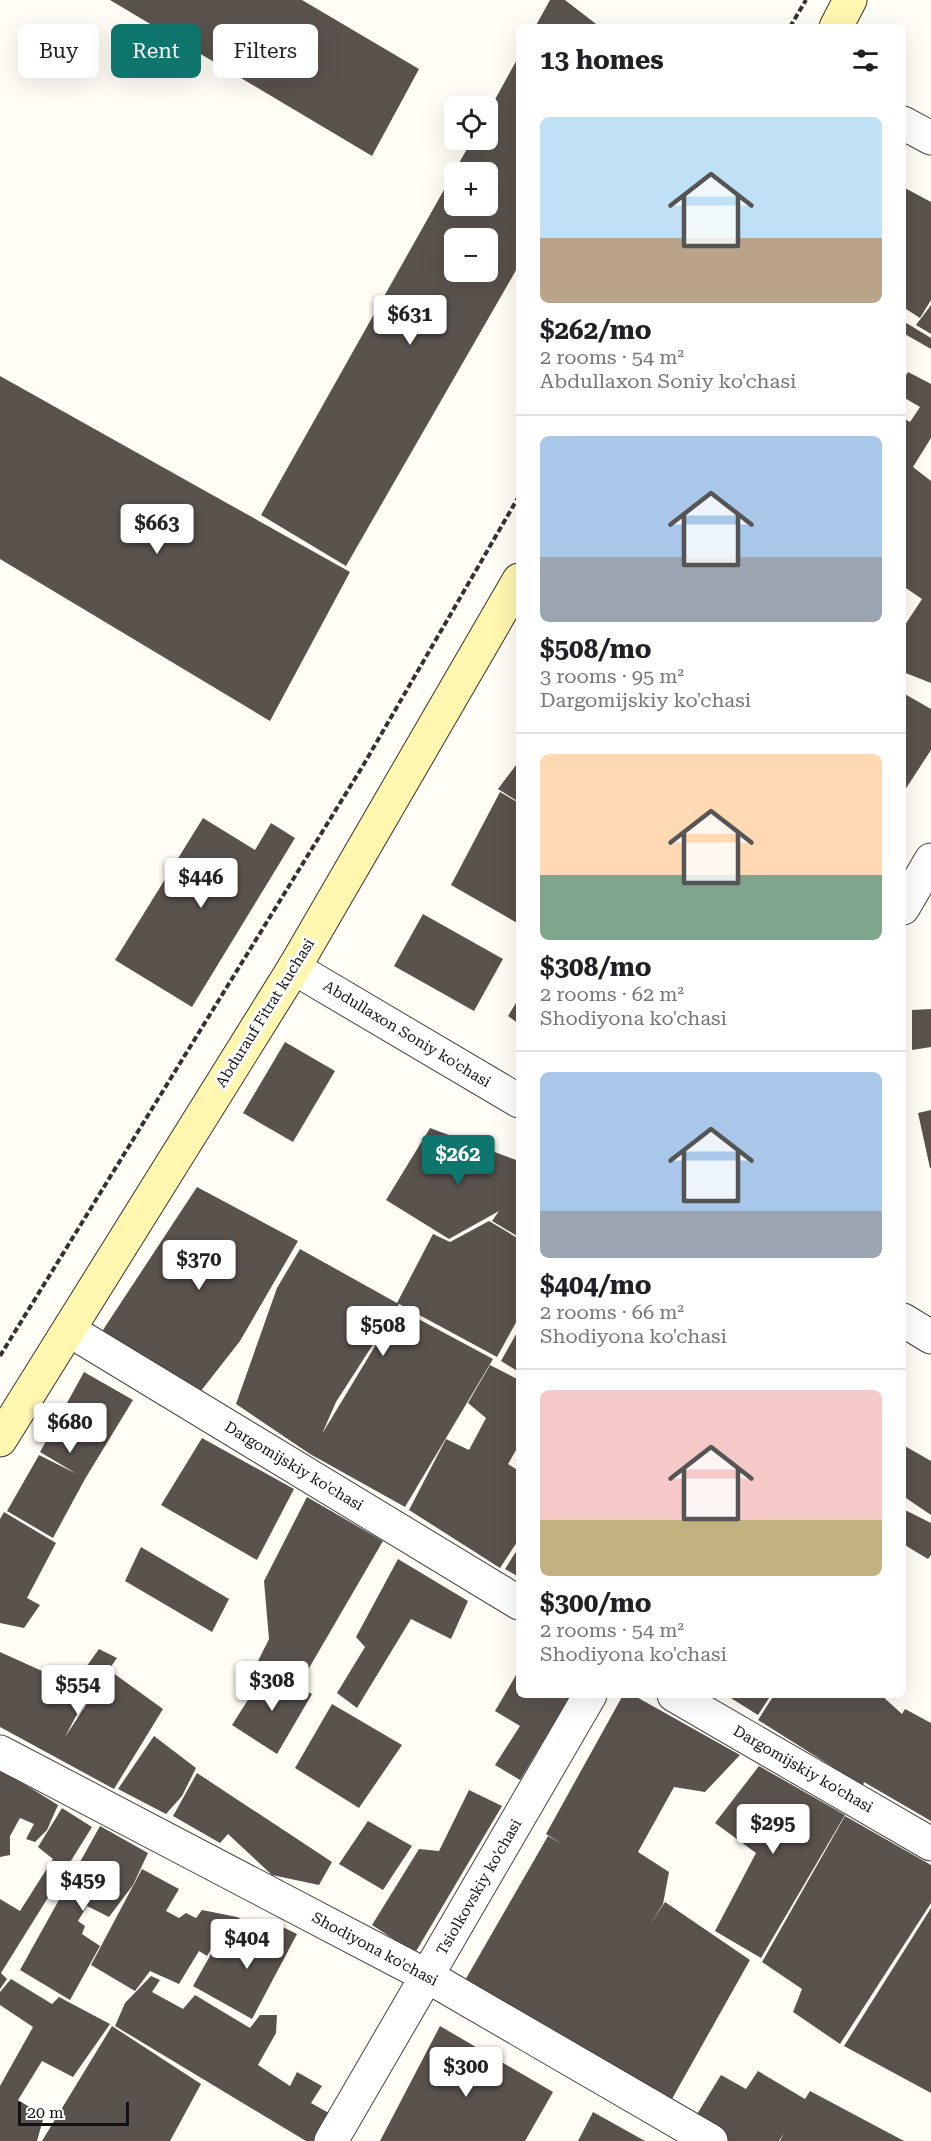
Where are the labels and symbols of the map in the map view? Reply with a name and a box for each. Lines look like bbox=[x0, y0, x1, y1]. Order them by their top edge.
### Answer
pin: $631 bbox=[374, 295, 446, 346]
pin: $663 bbox=[121, 504, 193, 555]
pin: $446 bbox=[165, 858, 237, 909]
street label: Abdurauf Fitrat kuchasi bbox=[212, 935, 318, 1091]
street label: Abdullaxon Soniy ko'chasi bbox=[320, 977, 494, 1091]
pin: $262 bbox=[422, 1135, 494, 1186]
pin: $370 bbox=[163, 1240, 235, 1291]
pin: $508 bbox=[347, 1306, 419, 1357]
pin: $680 bbox=[34, 1403, 106, 1454]
street label: Dargomijskiy ko'chasi bbox=[222, 1418, 367, 1515]
pin: $308 bbox=[236, 1661, 308, 1712]
pin: $554 bbox=[42, 1665, 114, 1716]
street label: Dargomijskiy ko'chasi bbox=[730, 1722, 876, 1816]
pin: $295 bbox=[737, 1804, 809, 1855]
street label: Tsiolkovskiy ko'chasi bbox=[433, 1816, 525, 1958]
pin: $459 bbox=[47, 1861, 119, 1912]
street label: Shodiyona ko'chasi bbox=[309, 1908, 441, 1990]
pin: $404 bbox=[211, 1919, 283, 1970]
pin: $300 bbox=[430, 2047, 502, 2098]
scale bar bbox=[18, 2099, 129, 2126]

